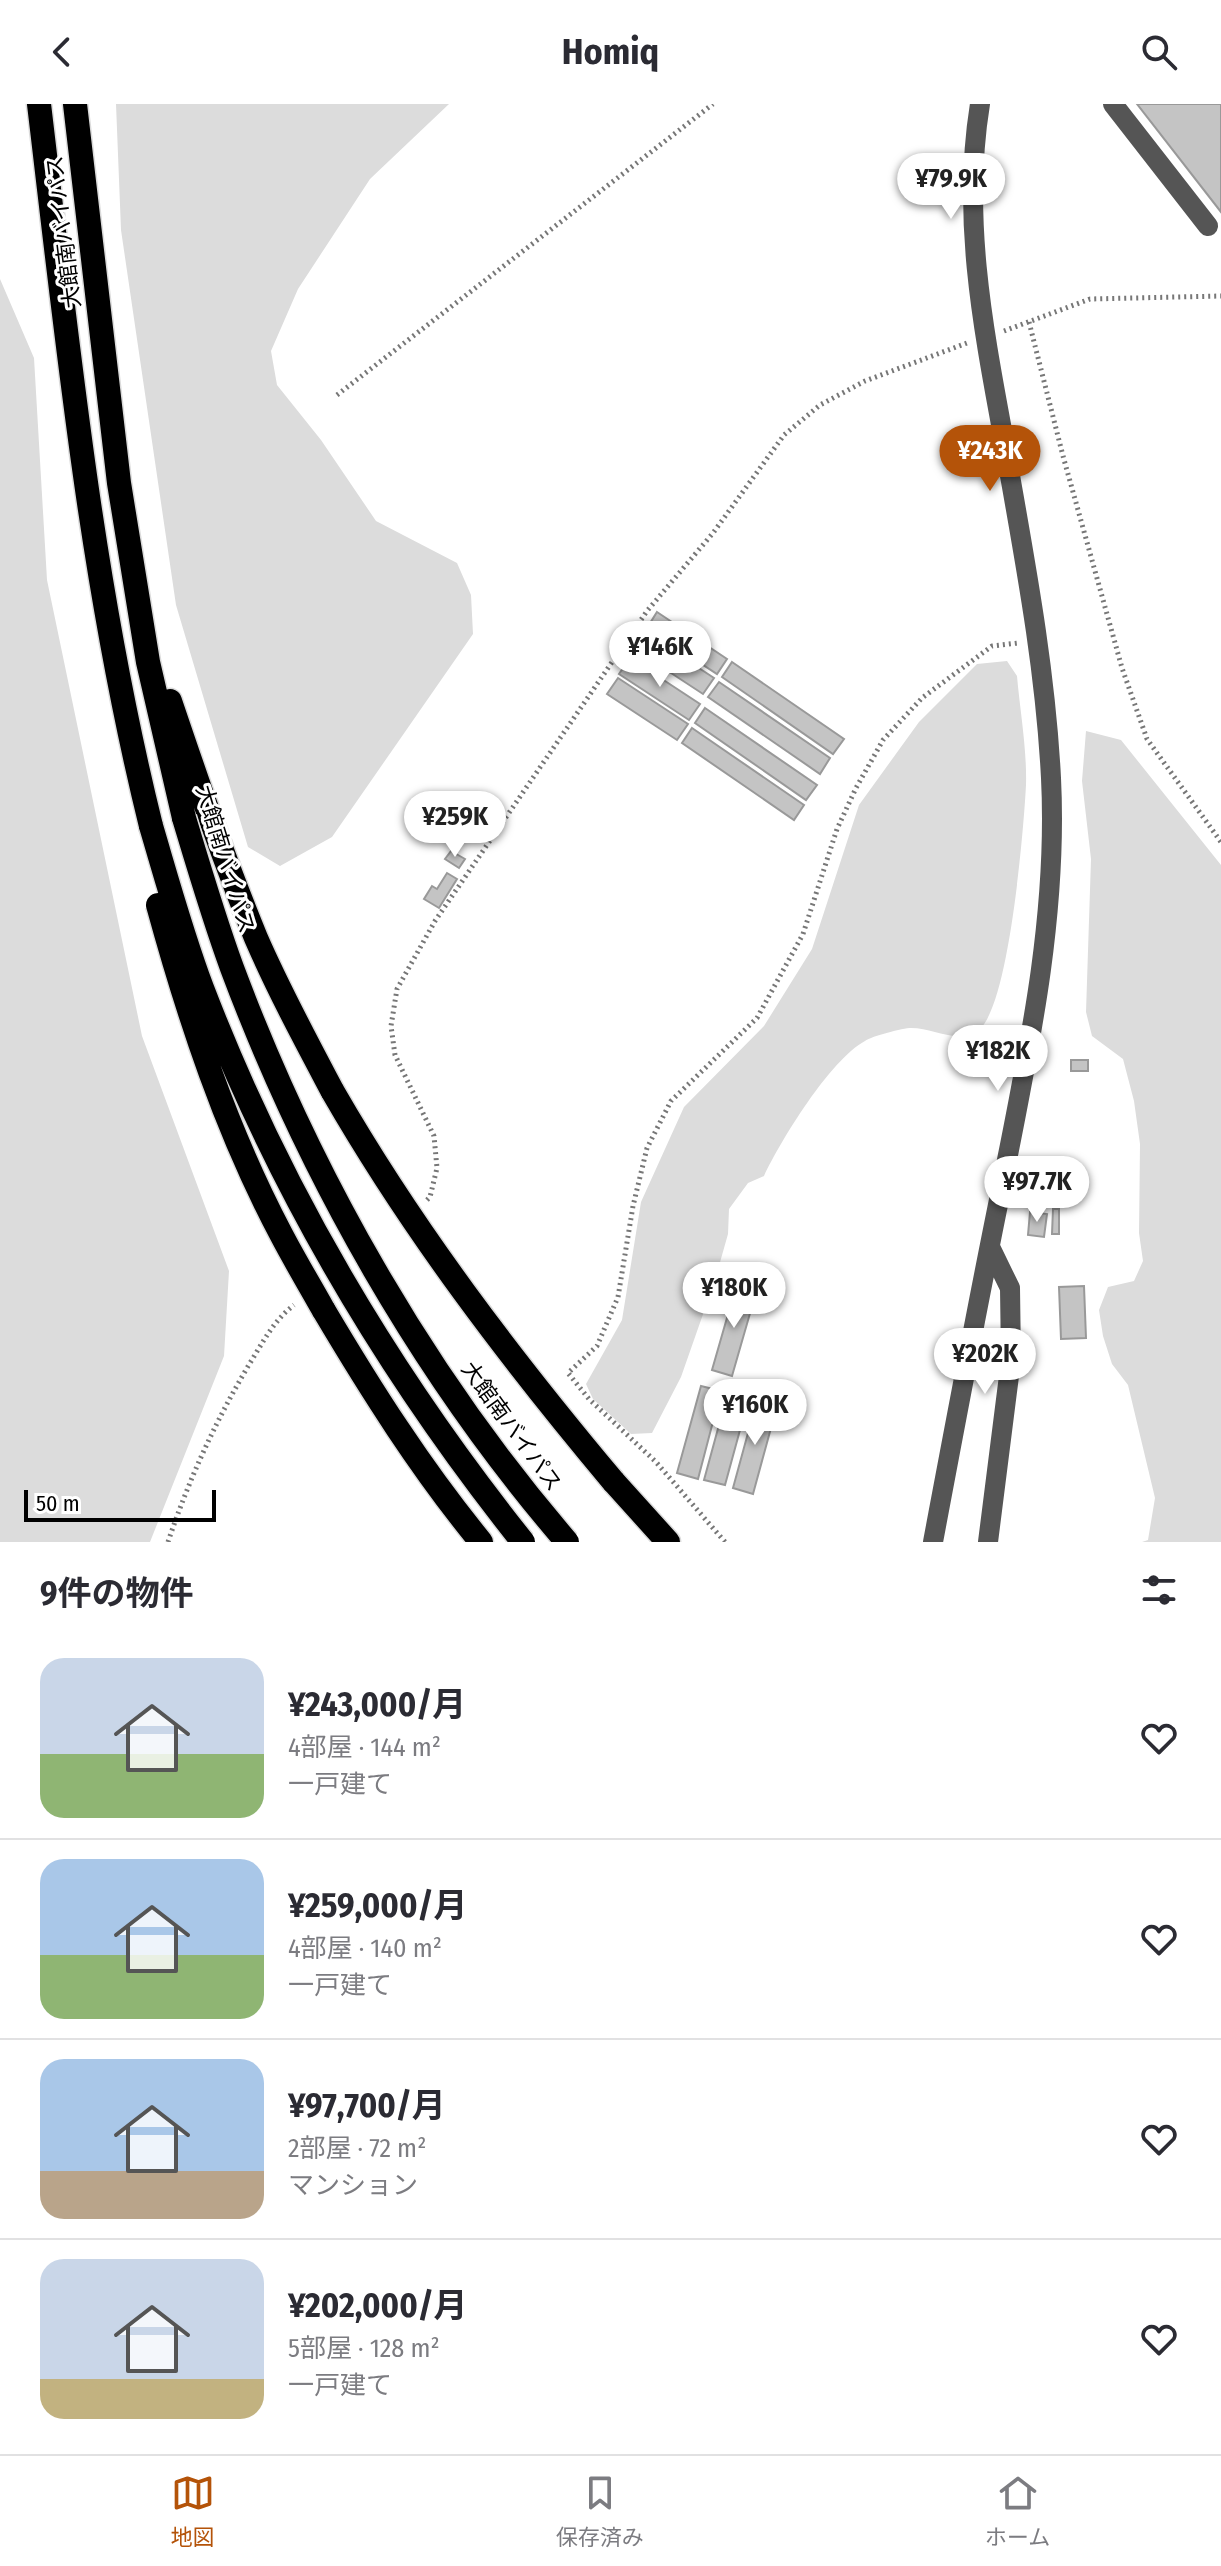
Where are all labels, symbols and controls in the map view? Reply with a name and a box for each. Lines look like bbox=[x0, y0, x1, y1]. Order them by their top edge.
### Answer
icon: back bbox=[40, 30, 84, 74]
text: Homiq bbox=[562, 30, 659, 74]
icon: search bbox=[1137, 30, 1181, 74]
pin: ¥79.9K bbox=[886, 153, 1016, 221]
street label: 大館南バイパス bbox=[41, 154, 86, 310]
text: ¥79.9K bbox=[915, 163, 987, 194]
pin: ¥243K bbox=[934, 425, 1046, 493]
text: ¥243K bbox=[957, 435, 1023, 466]
pin: ¥146K bbox=[604, 621, 716, 689]
text: ¥146K bbox=[627, 631, 693, 662]
street label: 大館南バイパス bbox=[190, 782, 261, 937]
pin: ¥259K bbox=[399, 791, 511, 859]
text: ¥259K bbox=[422, 801, 488, 832]
pin: ¥182K bbox=[942, 1025, 1054, 1093]
text: ¥182K bbox=[966, 1035, 1030, 1066]
pin: ¥97.7K bbox=[972, 1156, 1102, 1224]
text: ¥97.7K bbox=[1002, 1166, 1072, 1197]
pin: ¥180K bbox=[678, 1262, 790, 1330]
text: ¥180K bbox=[701, 1272, 767, 1303]
pin: ¥202K bbox=[929, 1328, 1041, 1396]
text: ¥202K bbox=[952, 1338, 1018, 1369]
street label: 大館南バイパス bbox=[456, 1356, 568, 1496]
pin: ¥160K bbox=[699, 1379, 811, 1447]
text: ¥160K bbox=[722, 1389, 788, 1420]
scale bar bbox=[24, 1486, 216, 1522]
text: 50 m bbox=[36, 1490, 80, 1517]
icon: filters bbox=[1137, 1568, 1181, 1612]
text: 9件の物件 bbox=[40, 1573, 194, 1614]
text: ¥243,000/月 bbox=[288, 1684, 466, 1725]
icon: home bbox=[104, 1690, 200, 1786]
icon: heart bbox=[1137, 1716, 1181, 1760]
text: 4部屋 · 144 m² bbox=[288, 1732, 441, 1763]
text: 一戸建て bbox=[288, 1769, 392, 1800]
text: ¥259,000/月 bbox=[288, 1885, 467, 1926]
icon: home bbox=[104, 1891, 200, 1987]
icon: heart bbox=[1137, 1917, 1181, 1961]
text: 4部屋 · 140 m² bbox=[288, 1933, 442, 1964]
text: 一戸建て bbox=[288, 1970, 392, 2001]
text: ¥97,700/月 bbox=[288, 2085, 446, 2126]
icon: home bbox=[104, 2091, 200, 2187]
icon: heart bbox=[1137, 2117, 1181, 2161]
text: 2部屋 · 72 m² bbox=[288, 2133, 426, 2164]
text: マンション bbox=[288, 2170, 418, 2201]
text: ¥202,000/月 bbox=[288, 2285, 468, 2326]
icon: home bbox=[104, 2291, 200, 2387]
icon: heart bbox=[1137, 2317, 1181, 2361]
text: 5部屋 · 128 m² bbox=[288, 2333, 440, 2364]
text: 一戸建て bbox=[288, 2370, 392, 2401]
tab: 地図 bbox=[171, 2471, 215, 2551]
tab: 保存済み bbox=[556, 2471, 644, 2551]
tab: ホーム bbox=[985, 2471, 1050, 2551]

